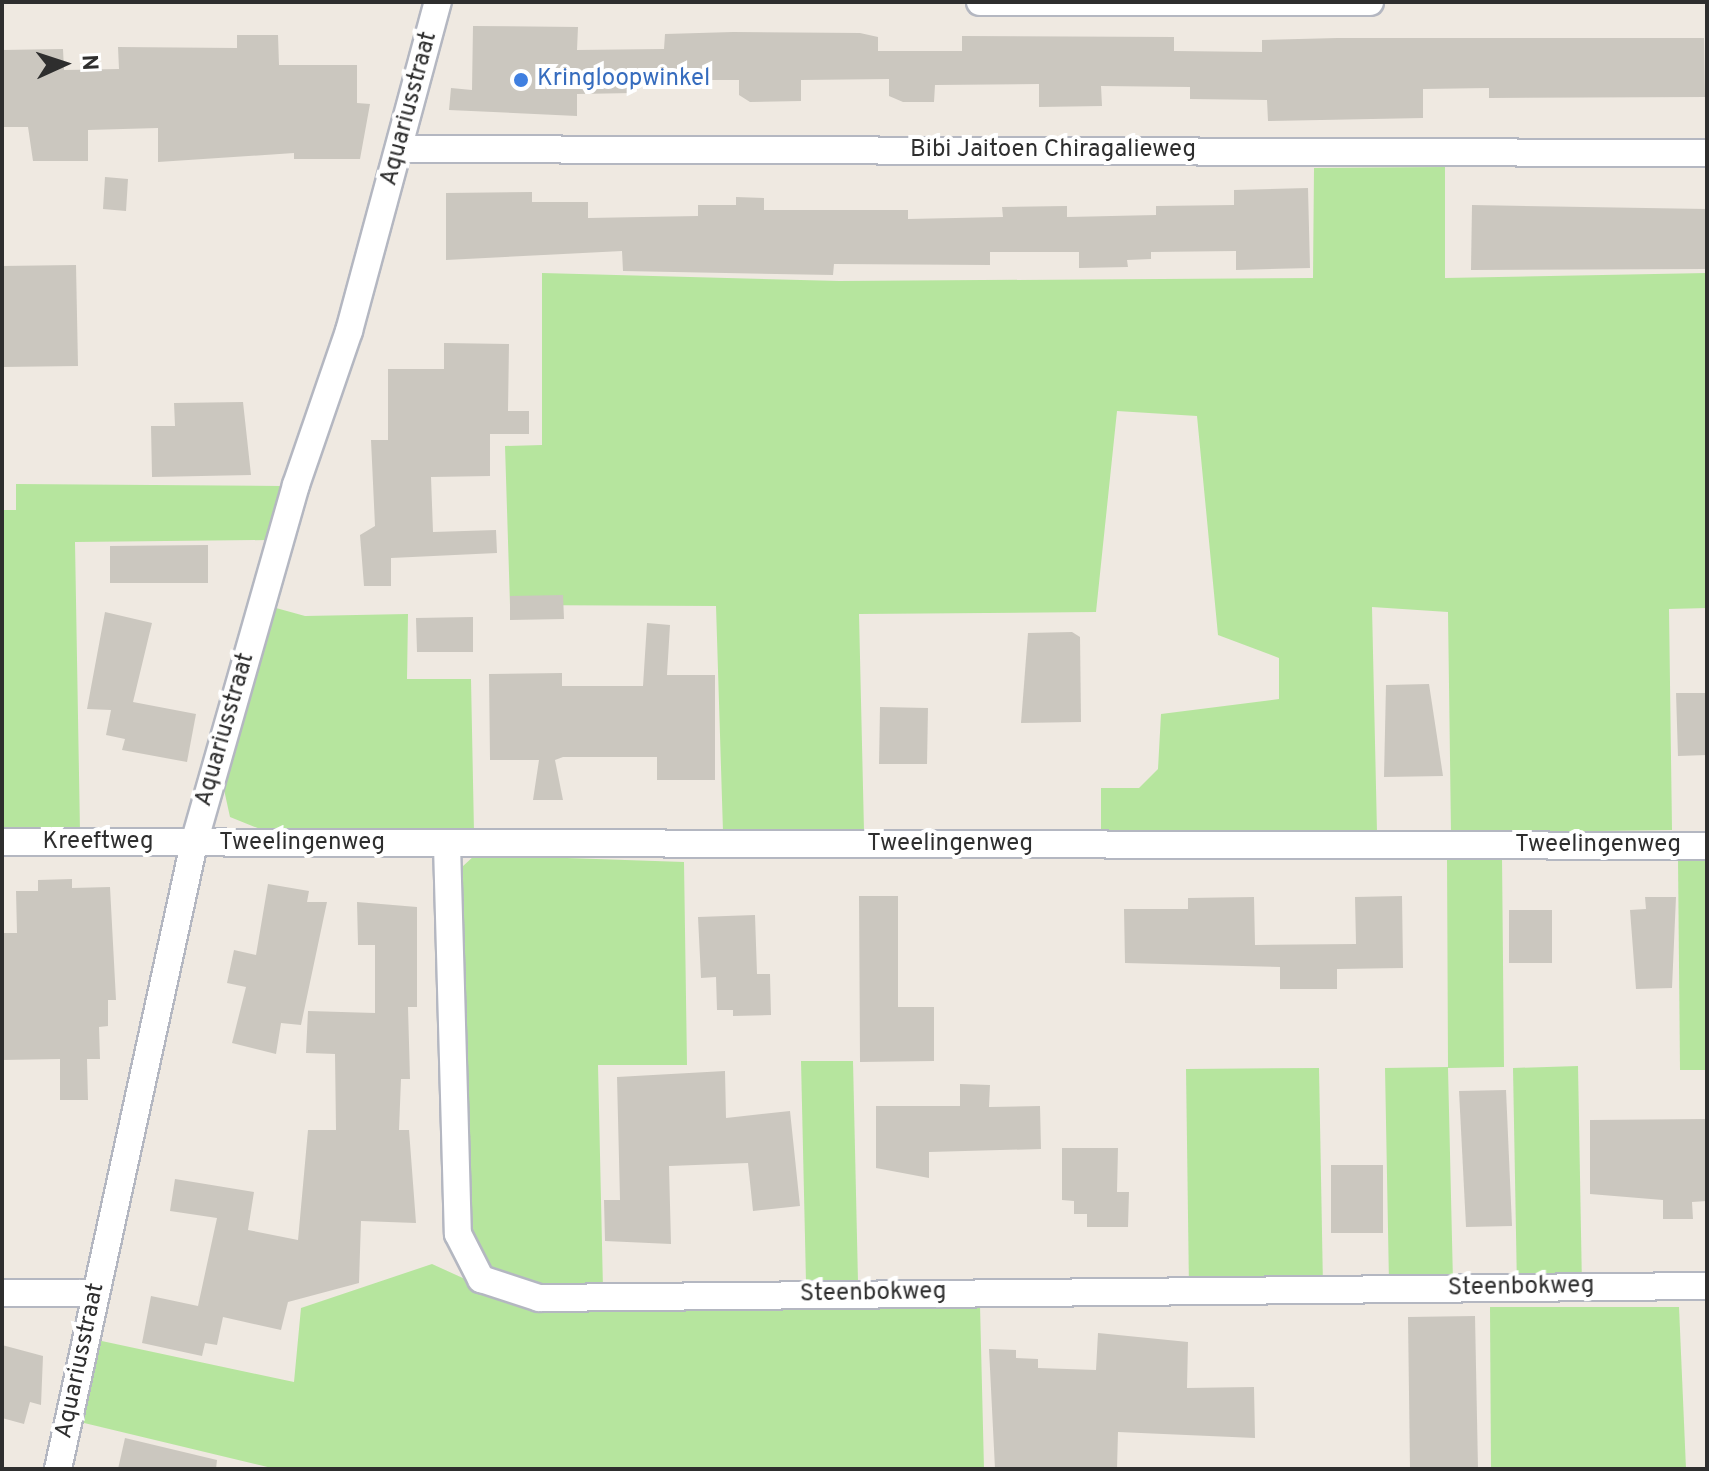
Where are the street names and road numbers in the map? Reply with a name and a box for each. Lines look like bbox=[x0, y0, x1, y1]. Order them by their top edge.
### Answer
street label: Aquariusstraat bbox=[376, 29, 444, 189]
street label: Bibi Jaitoen Chiragalieweg bbox=[910, 137, 1196, 165]
street label: Aquariusstraat bbox=[190, 650, 262, 810]
street label: Kreeftweg bbox=[43, 829, 153, 857]
street label: Tweelingenweg bbox=[219, 830, 385, 858]
street label: Tweelingenweg bbox=[867, 831, 1033, 859]
street label: Tweelingenweg bbox=[1515, 832, 1681, 860]
street label: Steenbokweg bbox=[1448, 1272, 1594, 1304]
street label: Steenbokweg bbox=[800, 1278, 946, 1310]
street label: Aquariusstraat bbox=[50, 1281, 112, 1441]

